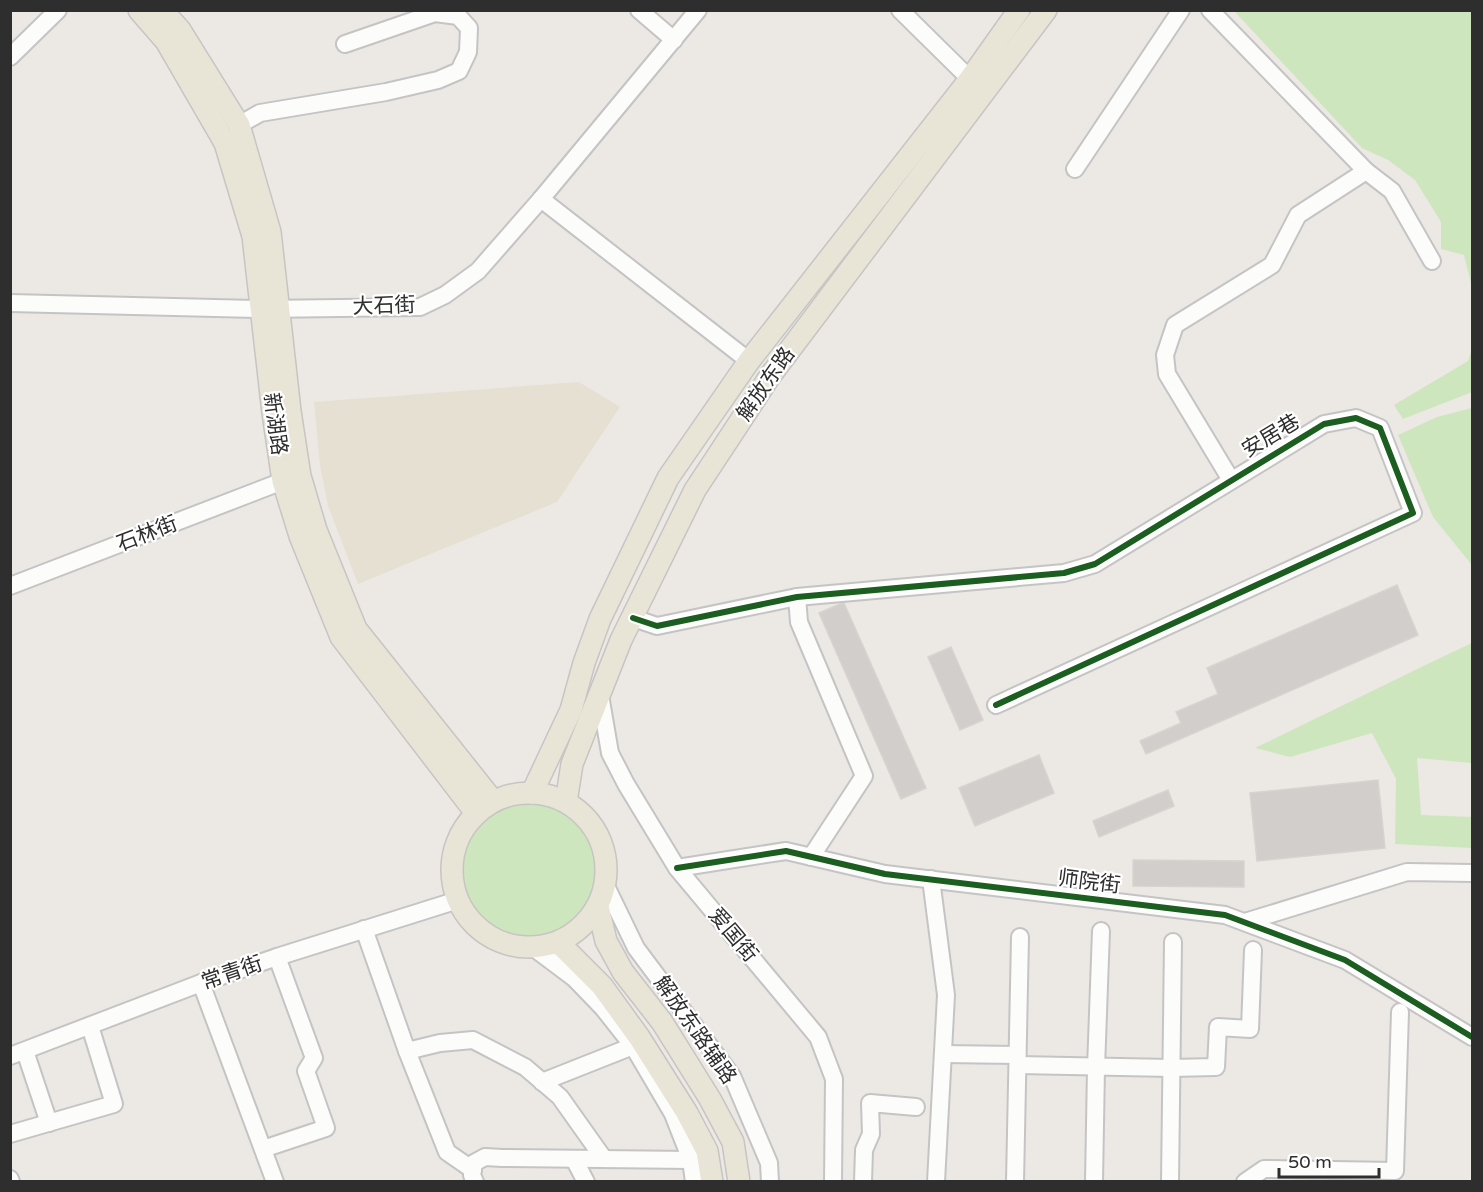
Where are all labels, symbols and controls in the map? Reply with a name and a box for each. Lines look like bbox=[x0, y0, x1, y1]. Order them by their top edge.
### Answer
street label: 大石街 bbox=[352, 292, 416, 320]
street label: 解放东路 bbox=[732, 342, 800, 426]
street label: 新湖路 bbox=[258, 391, 292, 457]
street label: 安居巷 bbox=[1238, 409, 1304, 463]
street label: 石林街 bbox=[113, 511, 181, 557]
street label: 师院街 bbox=[1056, 866, 1122, 898]
street label: 爱国街 bbox=[703, 903, 763, 967]
street label: 常青街 bbox=[198, 951, 266, 995]
street label: 解放东路辅路 bbox=[649, 971, 741, 1089]
scale bar bbox=[1279, 1141, 1380, 1179]
text: 50 m bbox=[1288, 1151, 1332, 1173]

